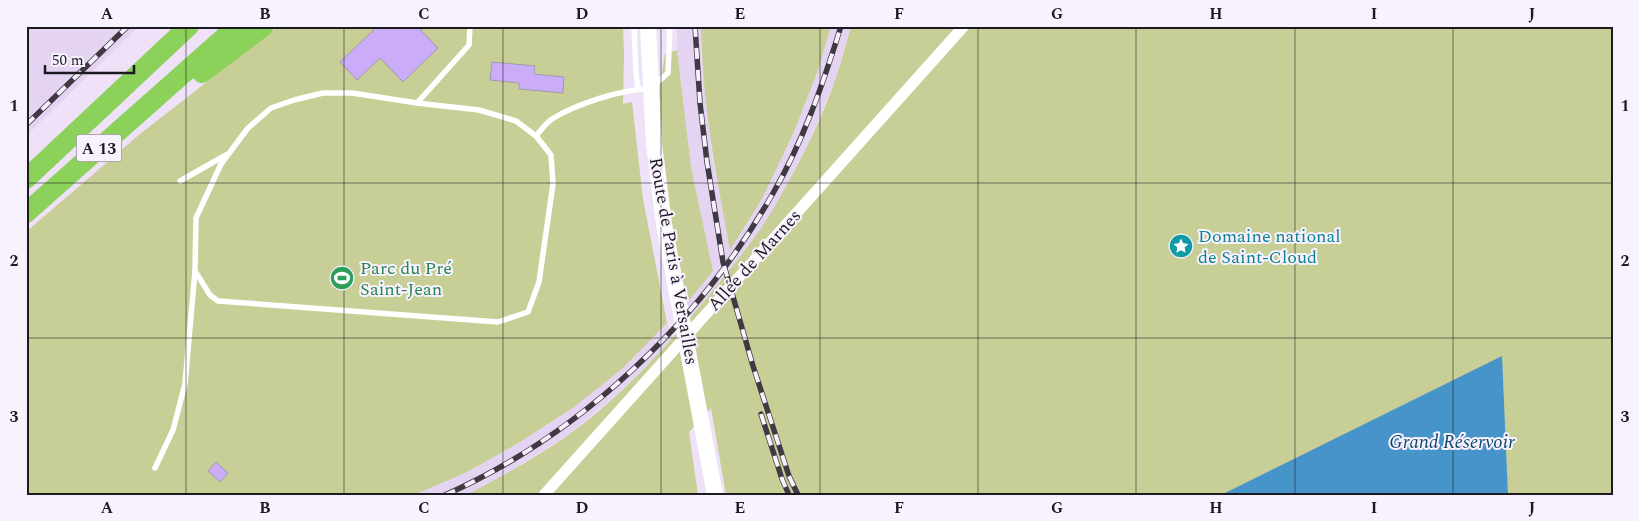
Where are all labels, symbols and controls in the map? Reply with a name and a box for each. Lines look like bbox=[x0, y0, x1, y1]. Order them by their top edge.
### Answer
text: A bbox=[101, 2, 114, 26]
text: B bbox=[259, 2, 271, 26]
text: C bbox=[418, 2, 430, 26]
text: D bbox=[576, 2, 589, 26]
text: E bbox=[735, 2, 745, 26]
text: F bbox=[894, 2, 904, 26]
text: G bbox=[1051, 2, 1063, 26]
text: H bbox=[1209, 2, 1223, 26]
text: I bbox=[1371, 2, 1377, 26]
text: J bbox=[1529, 2, 1536, 26]
scale bar bbox=[45, 42, 134, 74]
text: 50 m bbox=[52, 49, 84, 72]
text: 1 bbox=[10, 94, 18, 118]
text: 1 bbox=[1621, 94, 1629, 118]
road number: A 13 bbox=[76, 134, 122, 162]
street label: Route de Paris à Versailles bbox=[642, 155, 705, 367]
street label: Allée de Marnes bbox=[701, 203, 808, 317]
place label: Domaine national de Saint-Cloud bbox=[1198, 223, 1341, 271]
place icon: Domaine national de Saint-Cloud bbox=[1168, 233, 1194, 259]
text: 2 bbox=[10, 249, 19, 273]
text: 2 bbox=[1621, 249, 1630, 273]
place label: Parc du Pré Saint-Jean bbox=[360, 255, 452, 303]
sports icon: Parc du Pré Saint-Jean bbox=[329, 265, 355, 291]
text: 3 bbox=[10, 405, 19, 429]
text: 3 bbox=[1621, 405, 1630, 429]
water label: Grand Réservoir bbox=[1389, 428, 1515, 457]
text: A bbox=[101, 496, 114, 520]
text: B bbox=[259, 496, 271, 520]
text: C bbox=[418, 496, 430, 520]
text: D bbox=[576, 496, 589, 520]
text: E bbox=[735, 496, 745, 520]
text: F bbox=[894, 496, 904, 520]
text: G bbox=[1051, 496, 1063, 520]
text: H bbox=[1209, 496, 1223, 520]
text: I bbox=[1371, 496, 1377, 520]
text: J bbox=[1529, 496, 1536, 520]

